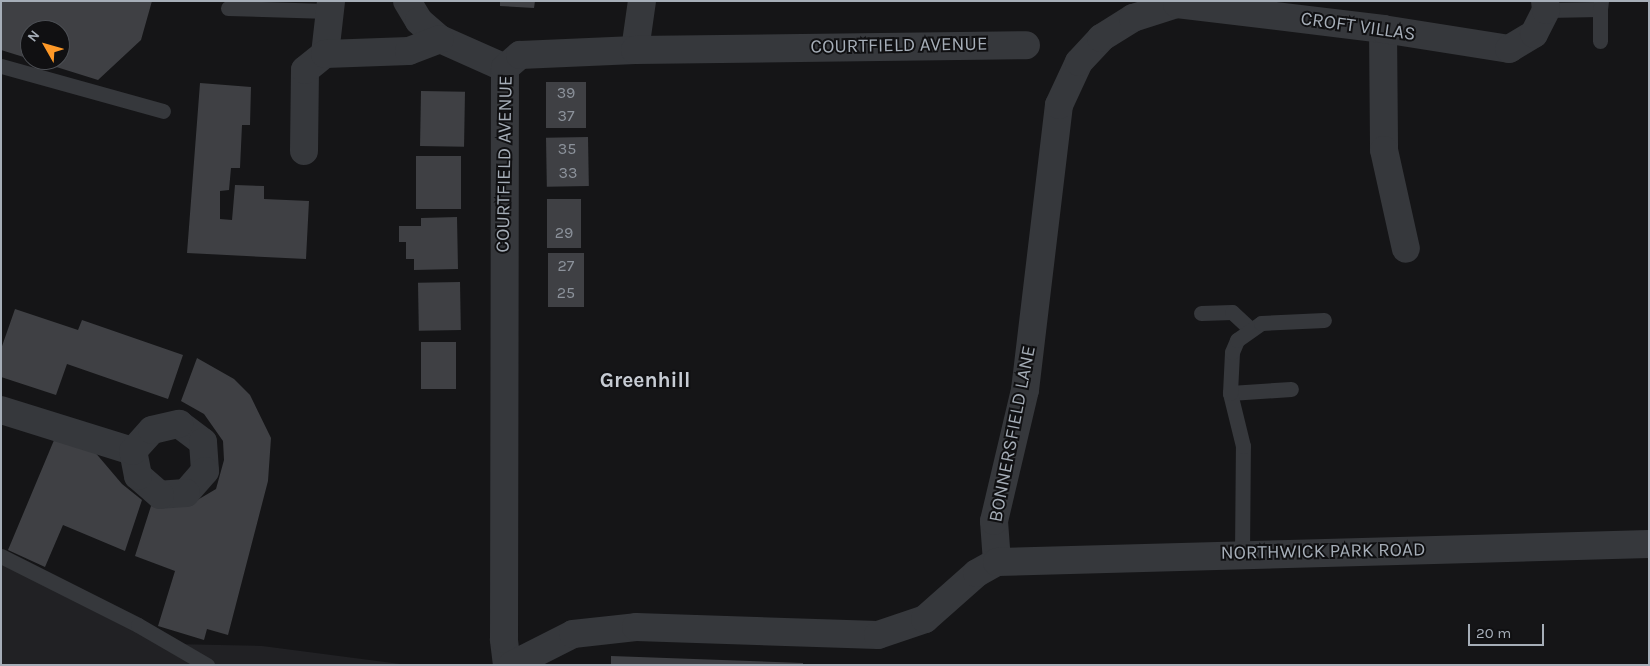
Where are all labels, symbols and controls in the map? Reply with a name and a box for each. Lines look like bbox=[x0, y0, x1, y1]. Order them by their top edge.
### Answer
street label: CROFT VILLAS bbox=[1299, 8, 1417, 46]
north arrow bbox=[20, 20, 70, 70]
text: N bbox=[24, 27, 43, 45]
street label: COURTFIELD AVENUE bbox=[810, 33, 988, 59]
street label: COURTFIELD AVENUE bbox=[492, 75, 518, 253]
house number: 39 bbox=[557, 83, 575, 103]
house number: 37 bbox=[558, 106, 574, 126]
house number: 35 bbox=[558, 139, 576, 159]
house number: 33 bbox=[559, 163, 577, 183]
house number: 29 bbox=[555, 223, 573, 243]
house number: 27 bbox=[558, 256, 574, 276]
house number: 25 bbox=[557, 283, 575, 303]
street label: BONNERSFIELD LANE bbox=[985, 344, 1041, 524]
district label: Greenhill bbox=[600, 367, 690, 393]
street label: NORTHWICK PARK ROAD bbox=[1220, 539, 1426, 565]
scale bar bbox=[1470, 614, 1546, 646]
text: 20 m bbox=[1476, 624, 1511, 642]

